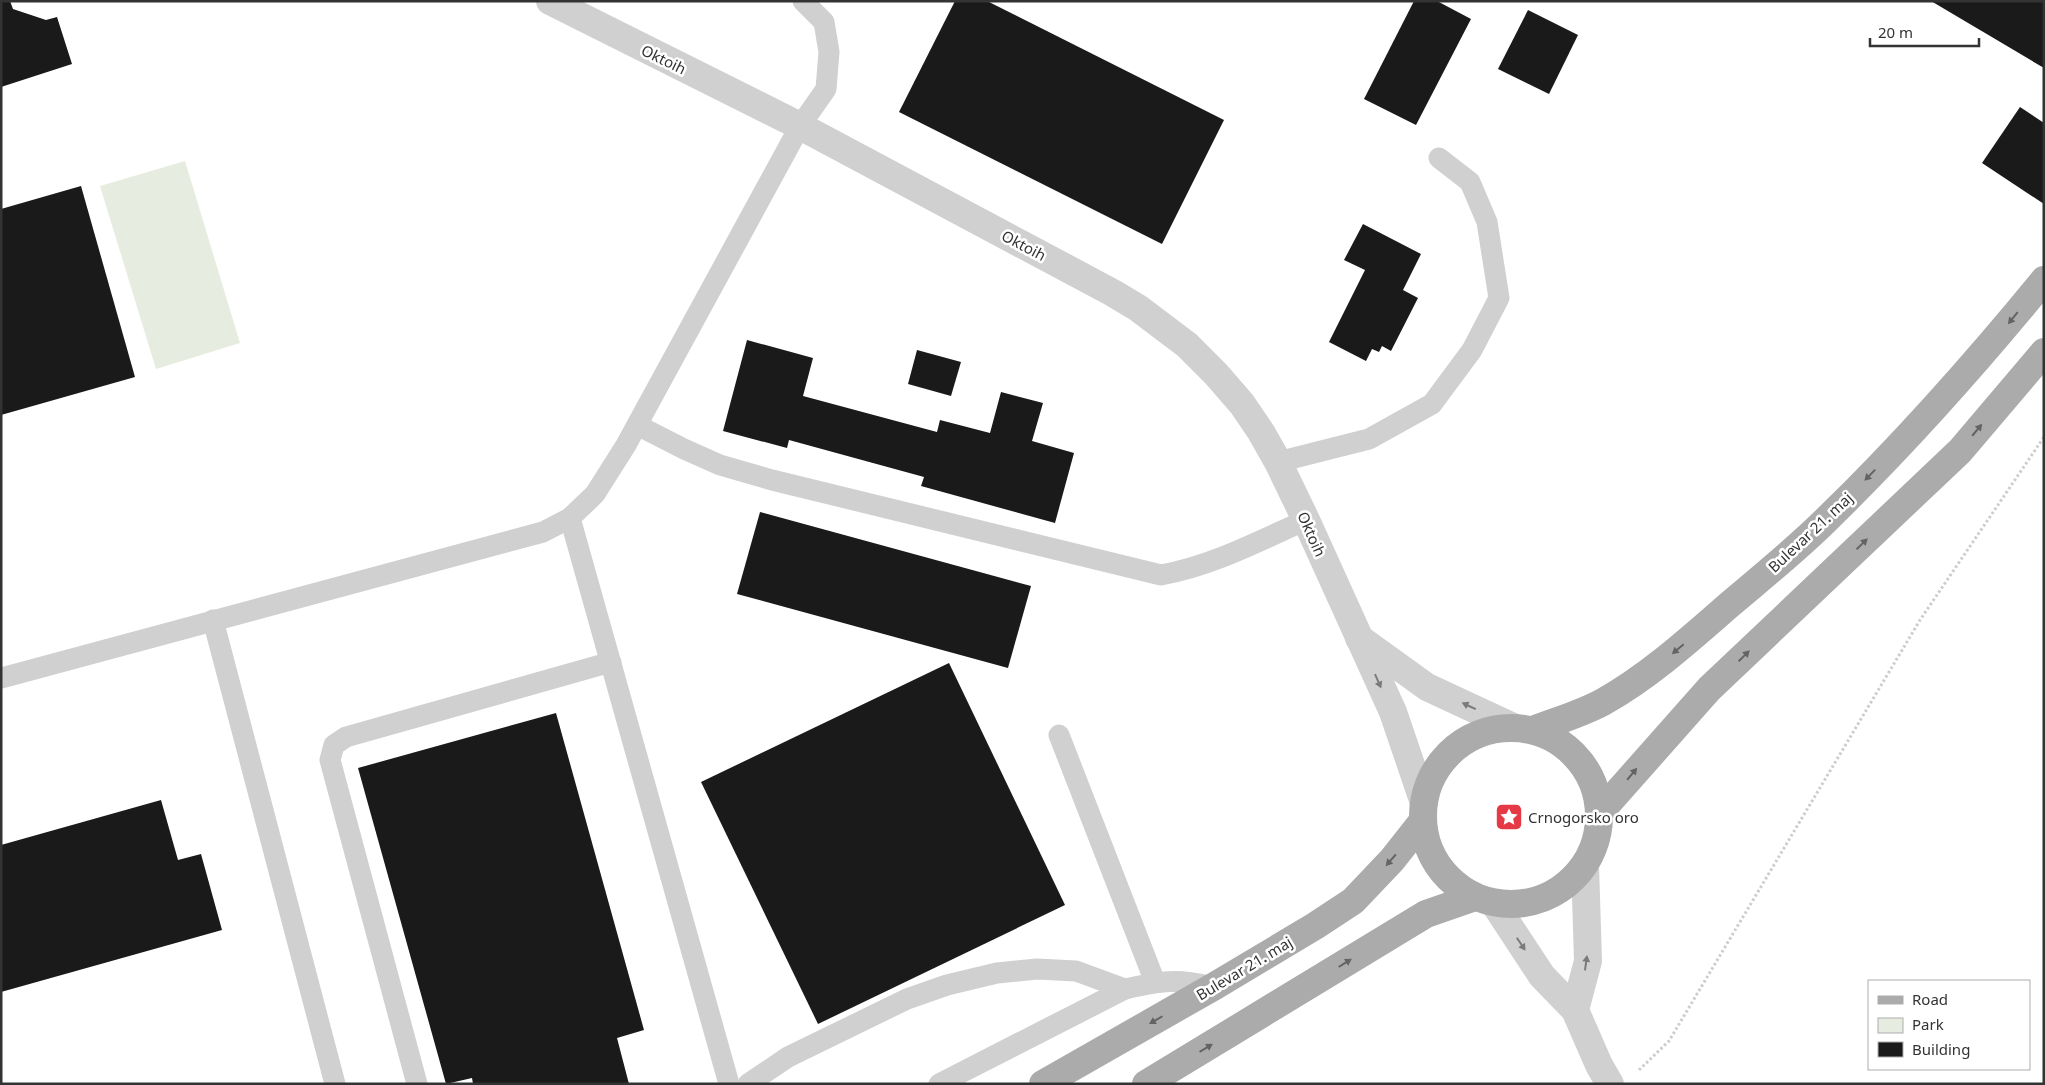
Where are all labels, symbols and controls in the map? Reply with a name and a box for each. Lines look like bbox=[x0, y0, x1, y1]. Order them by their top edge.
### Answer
scale bar bbox=[1870, 15, 1979, 47]
text: 20 m bbox=[1878, 22, 1913, 42]
street label: Oktoih bbox=[638, 40, 690, 78]
street label: Oktoih bbox=[998, 225, 1050, 265]
one-way arrow bbox=[2007, 311, 2018, 324]
one-way arrow bbox=[1972, 424, 1983, 437]
one-way arrow bbox=[1864, 469, 1876, 481]
street label: Bulevar 21. maj bbox=[1763, 488, 1857, 576]
street label: Oktoih bbox=[1293, 508, 1331, 560]
one-way arrow bbox=[1855, 538, 1867, 550]
one-way arrow bbox=[1671, 643, 1684, 654]
one-way arrow bbox=[1737, 650, 1749, 662]
one-way arrow bbox=[1375, 674, 1383, 688]
one-way arrow bbox=[1462, 702, 1476, 710]
one-way arrow bbox=[1627, 768, 1638, 781]
place icon: Crnogorsko oro bbox=[1494, 802, 1524, 832]
place label: Crnogorsko oro bbox=[1528, 807, 1639, 827]
one-way arrow bbox=[1385, 853, 1397, 865]
street label: Bulevar 21. maj bbox=[1192, 931, 1296, 1005]
one-way arrow bbox=[1516, 937, 1526, 950]
one-way arrow bbox=[1583, 954, 1591, 970]
one-way arrow bbox=[1338, 959, 1351, 968]
legend bbox=[1868, 980, 2030, 1070]
text: Road bbox=[1912, 989, 1948, 1009]
text: Park bbox=[1912, 1014, 1944, 1034]
one-way arrow bbox=[1149, 1015, 1162, 1024]
text: Building bbox=[1912, 1039, 1970, 1059]
one-way arrow bbox=[1200, 1043, 1213, 1053]

